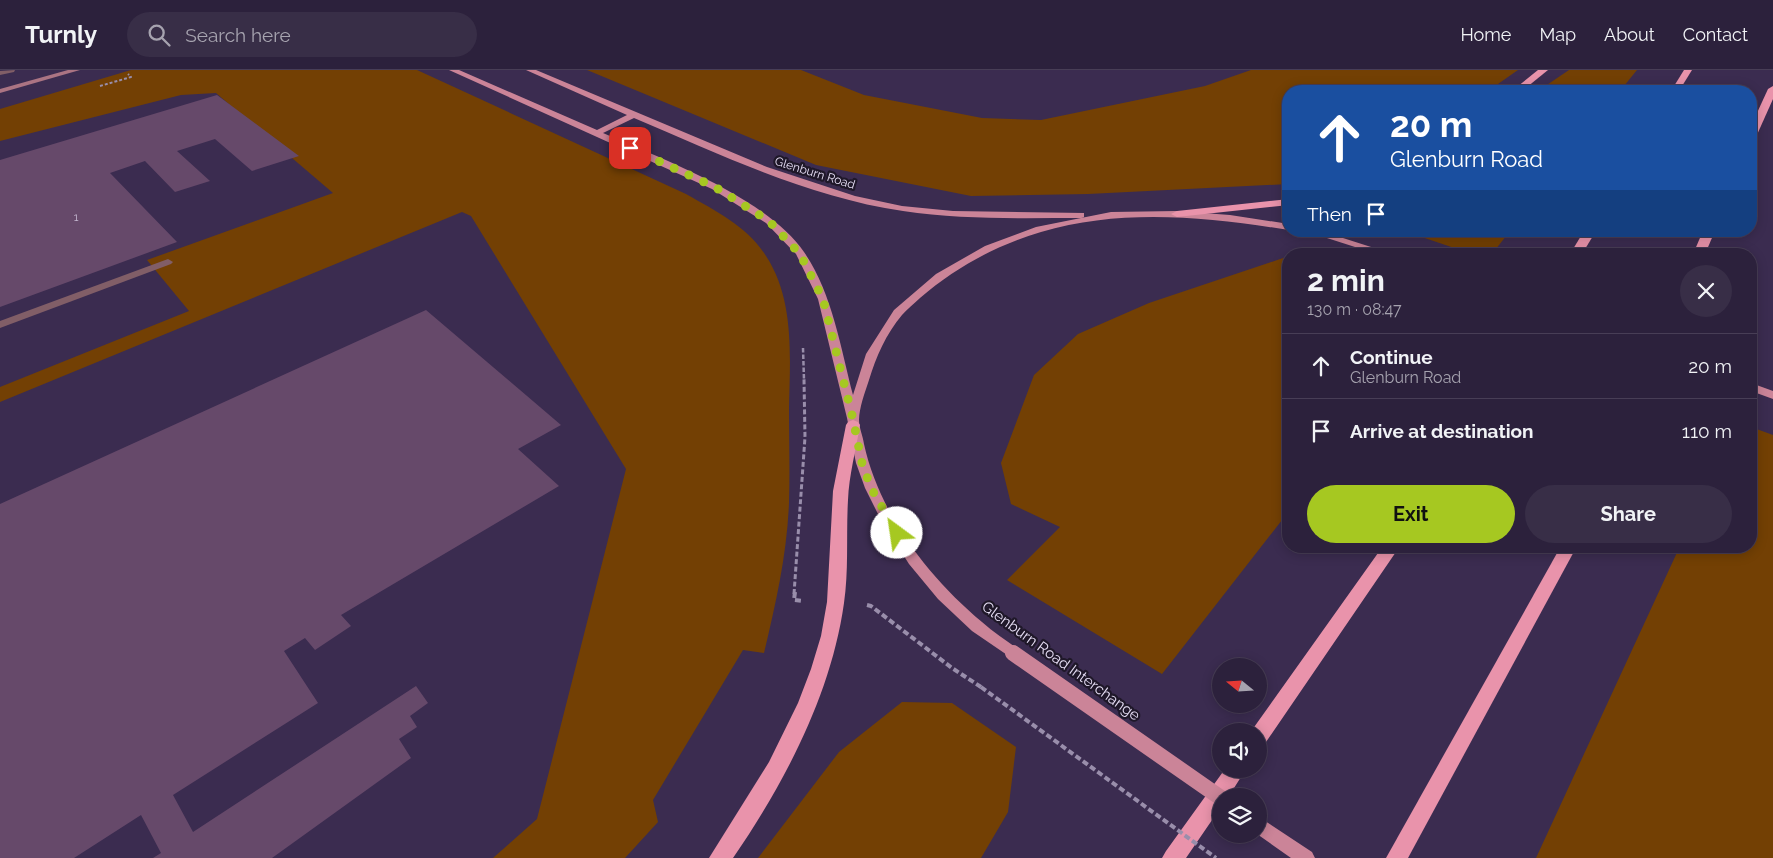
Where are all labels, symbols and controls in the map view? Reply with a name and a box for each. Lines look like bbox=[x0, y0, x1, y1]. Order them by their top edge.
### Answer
search box bbox=[127, 12, 477, 57]
text: Turnly bbox=[25, 20, 97, 49]
icon: search bbox=[145, 21, 173, 49]
text: Search here bbox=[185, 24, 291, 46]
text: Home bbox=[1460, 24, 1511, 45]
text: Map bbox=[1539, 24, 1576, 45]
text: About bbox=[1604, 24, 1655, 45]
text: Contact bbox=[1683, 24, 1748, 45]
text: 20 m bbox=[1390, 104, 1472, 145]
icon: ahead bbox=[1307, 105, 1372, 170]
pin bbox=[609, 127, 651, 169]
icon: arrive bbox=[616, 134, 644, 162]
text: Glenburn Road bbox=[1390, 146, 1543, 172]
street label: Glenburn Road bbox=[773, 154, 857, 192]
icon: arrive bbox=[1362, 200, 1390, 228]
text: Then bbox=[1307, 203, 1352, 225]
house number: 1 bbox=[74, 211, 79, 224]
text: 2 min bbox=[1307, 263, 1385, 298]
button: close bbox=[1680, 265, 1732, 317]
text: 130 m · 08:47 bbox=[1307, 300, 1402, 319]
text: Continue bbox=[1350, 346, 1433, 368]
icon: ahead bbox=[1307, 352, 1335, 380]
text: 20 m bbox=[1688, 355, 1732, 377]
text: Glenburn Road bbox=[1350, 368, 1461, 387]
icon: arrive bbox=[1307, 417, 1335, 445]
text: Arrive at destination bbox=[1350, 420, 1534, 442]
text: 110 m bbox=[1682, 420, 1732, 442]
button: Exit bbox=[1307, 485, 1515, 543]
button: Share bbox=[1525, 485, 1732, 543]
position arrow bbox=[870, 506, 922, 558]
street label: Glenburn Road Interchange bbox=[978, 598, 1144, 725]
north arrow bbox=[1212, 658, 1268, 712]
map controls bbox=[1212, 658, 1267, 843]
button: sound bbox=[1212, 723, 1267, 778]
button: layers bbox=[1212, 788, 1267, 843]

